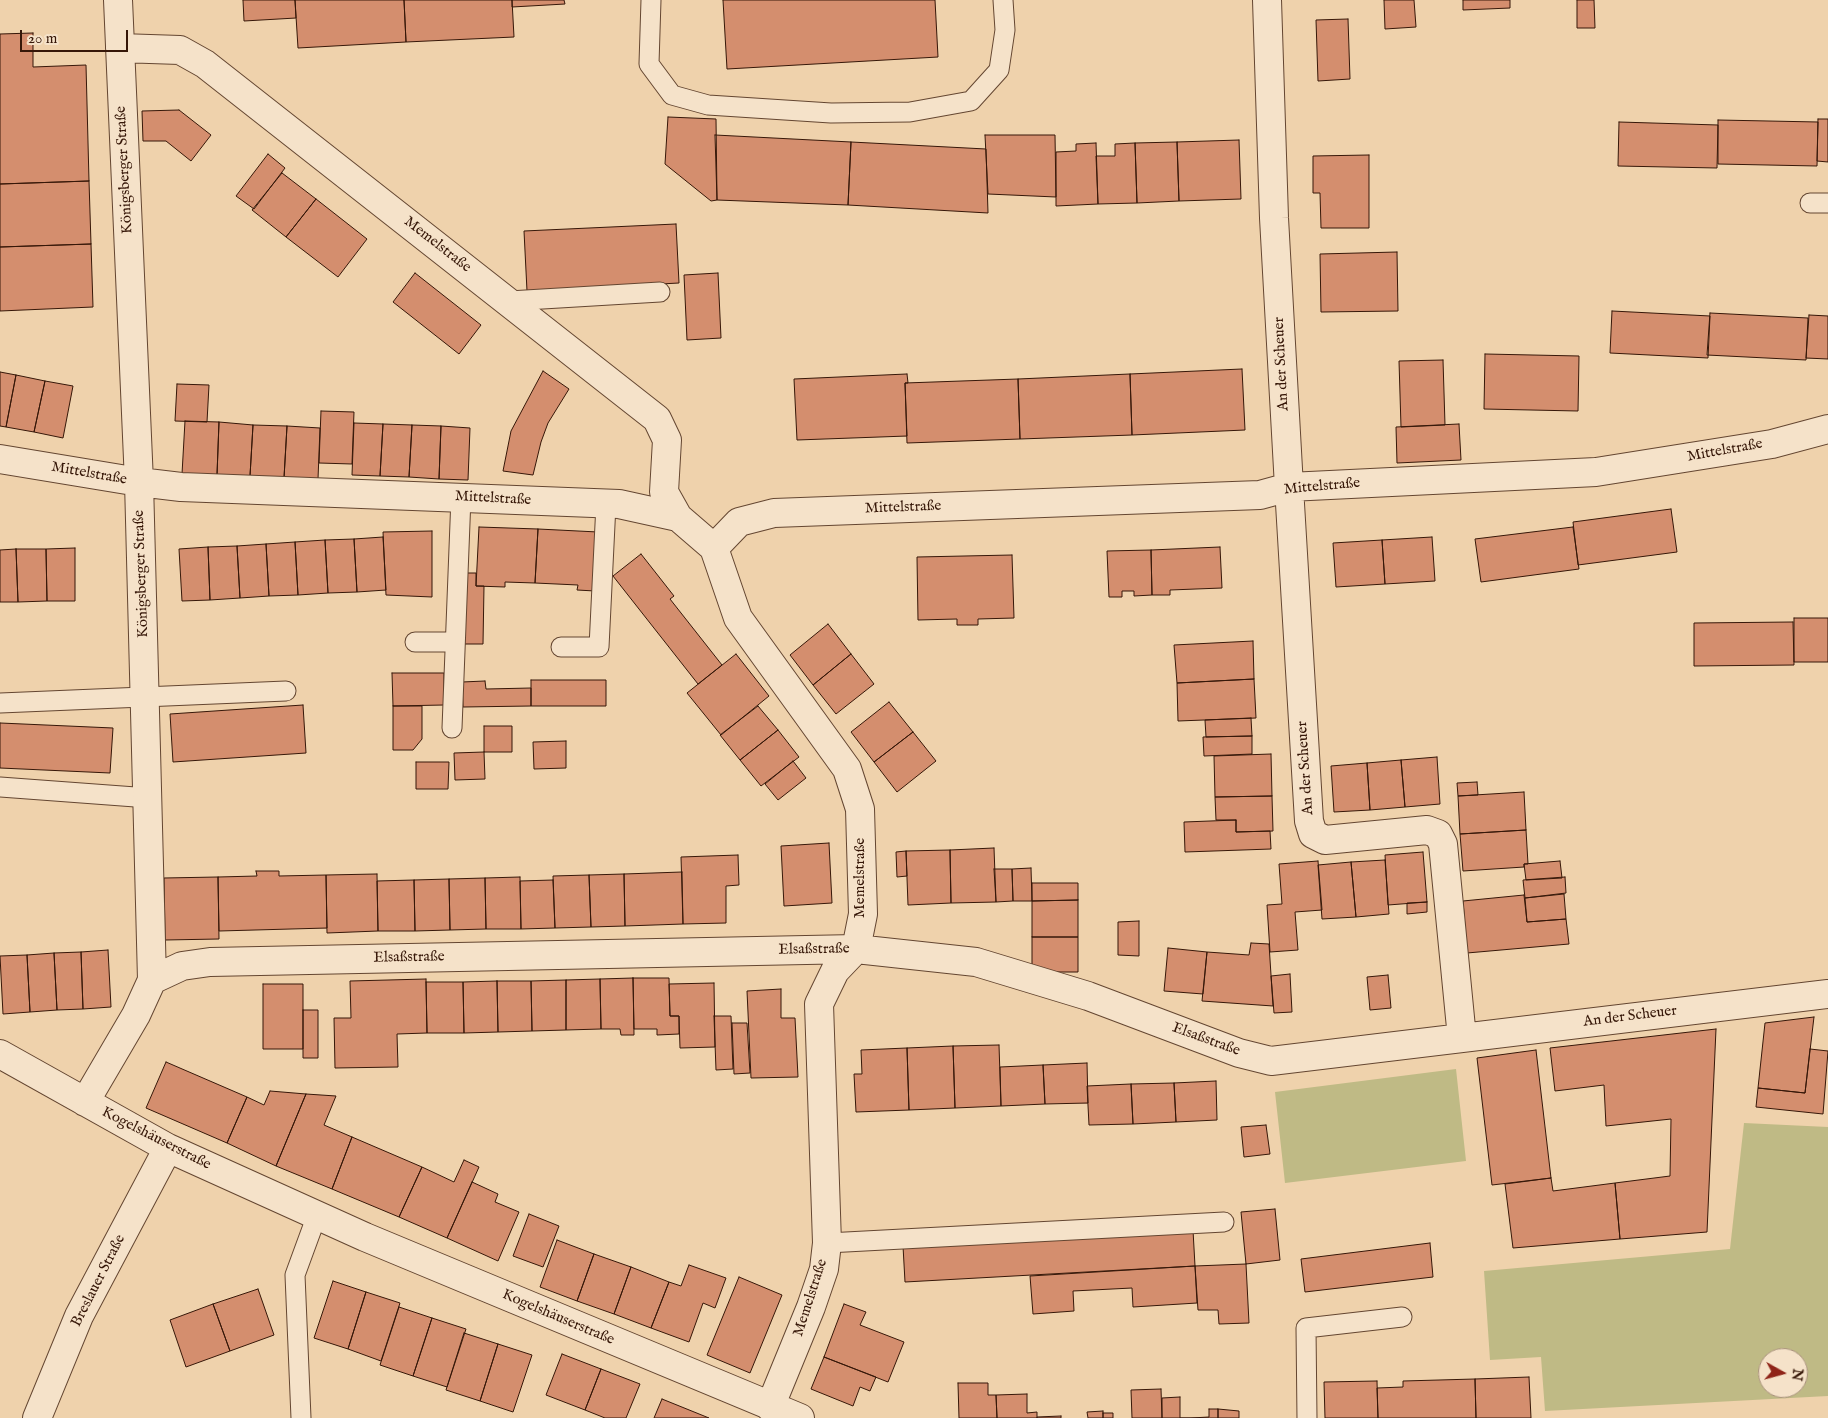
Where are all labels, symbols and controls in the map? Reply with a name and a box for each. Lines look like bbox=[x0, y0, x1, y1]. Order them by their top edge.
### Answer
scale bar bbox=[22, 20, 130, 52]
text: 20 m bbox=[28, 29, 57, 48]
street label: Königsberger Straße bbox=[113, 106, 137, 234]
street label: Memelstraße bbox=[400, 213, 474, 277]
street label: An der Scheuer bbox=[1271, 316, 1293, 412]
street label: Mittelstraße bbox=[1686, 436, 1764, 466]
street label: Mittelstraße bbox=[50, 459, 128, 489]
street label: Mittelstraße bbox=[1283, 475, 1361, 499]
street label: Mittelstraße bbox=[454, 488, 532, 510]
street label: Mittelstraße bbox=[865, 498, 941, 518]
street label: Königsberger Straße bbox=[131, 510, 153, 638]
street label: An der Scheuer bbox=[1294, 720, 1318, 816]
street label: Memelstraße bbox=[852, 838, 870, 918]
street label: Elsaßstraße bbox=[778, 940, 850, 960]
street label: Elsaßstraße bbox=[373, 948, 445, 968]
street label: An der Scheuer bbox=[1582, 1002, 1678, 1032]
street label: Elsaßstraße bbox=[1170, 1019, 1242, 1061]
street label: Kogelshäuserstraße bbox=[98, 1104, 214, 1174]
street label: Breslauer Straße bbox=[68, 1232, 130, 1330]
street label: Memelstraße bbox=[790, 1257, 832, 1339]
street label: Kogelshäuserstraße bbox=[499, 1286, 617, 1350]
north arrow bbox=[1758, 1348, 1808, 1398]
text: N bbox=[1787, 1368, 1807, 1382]

